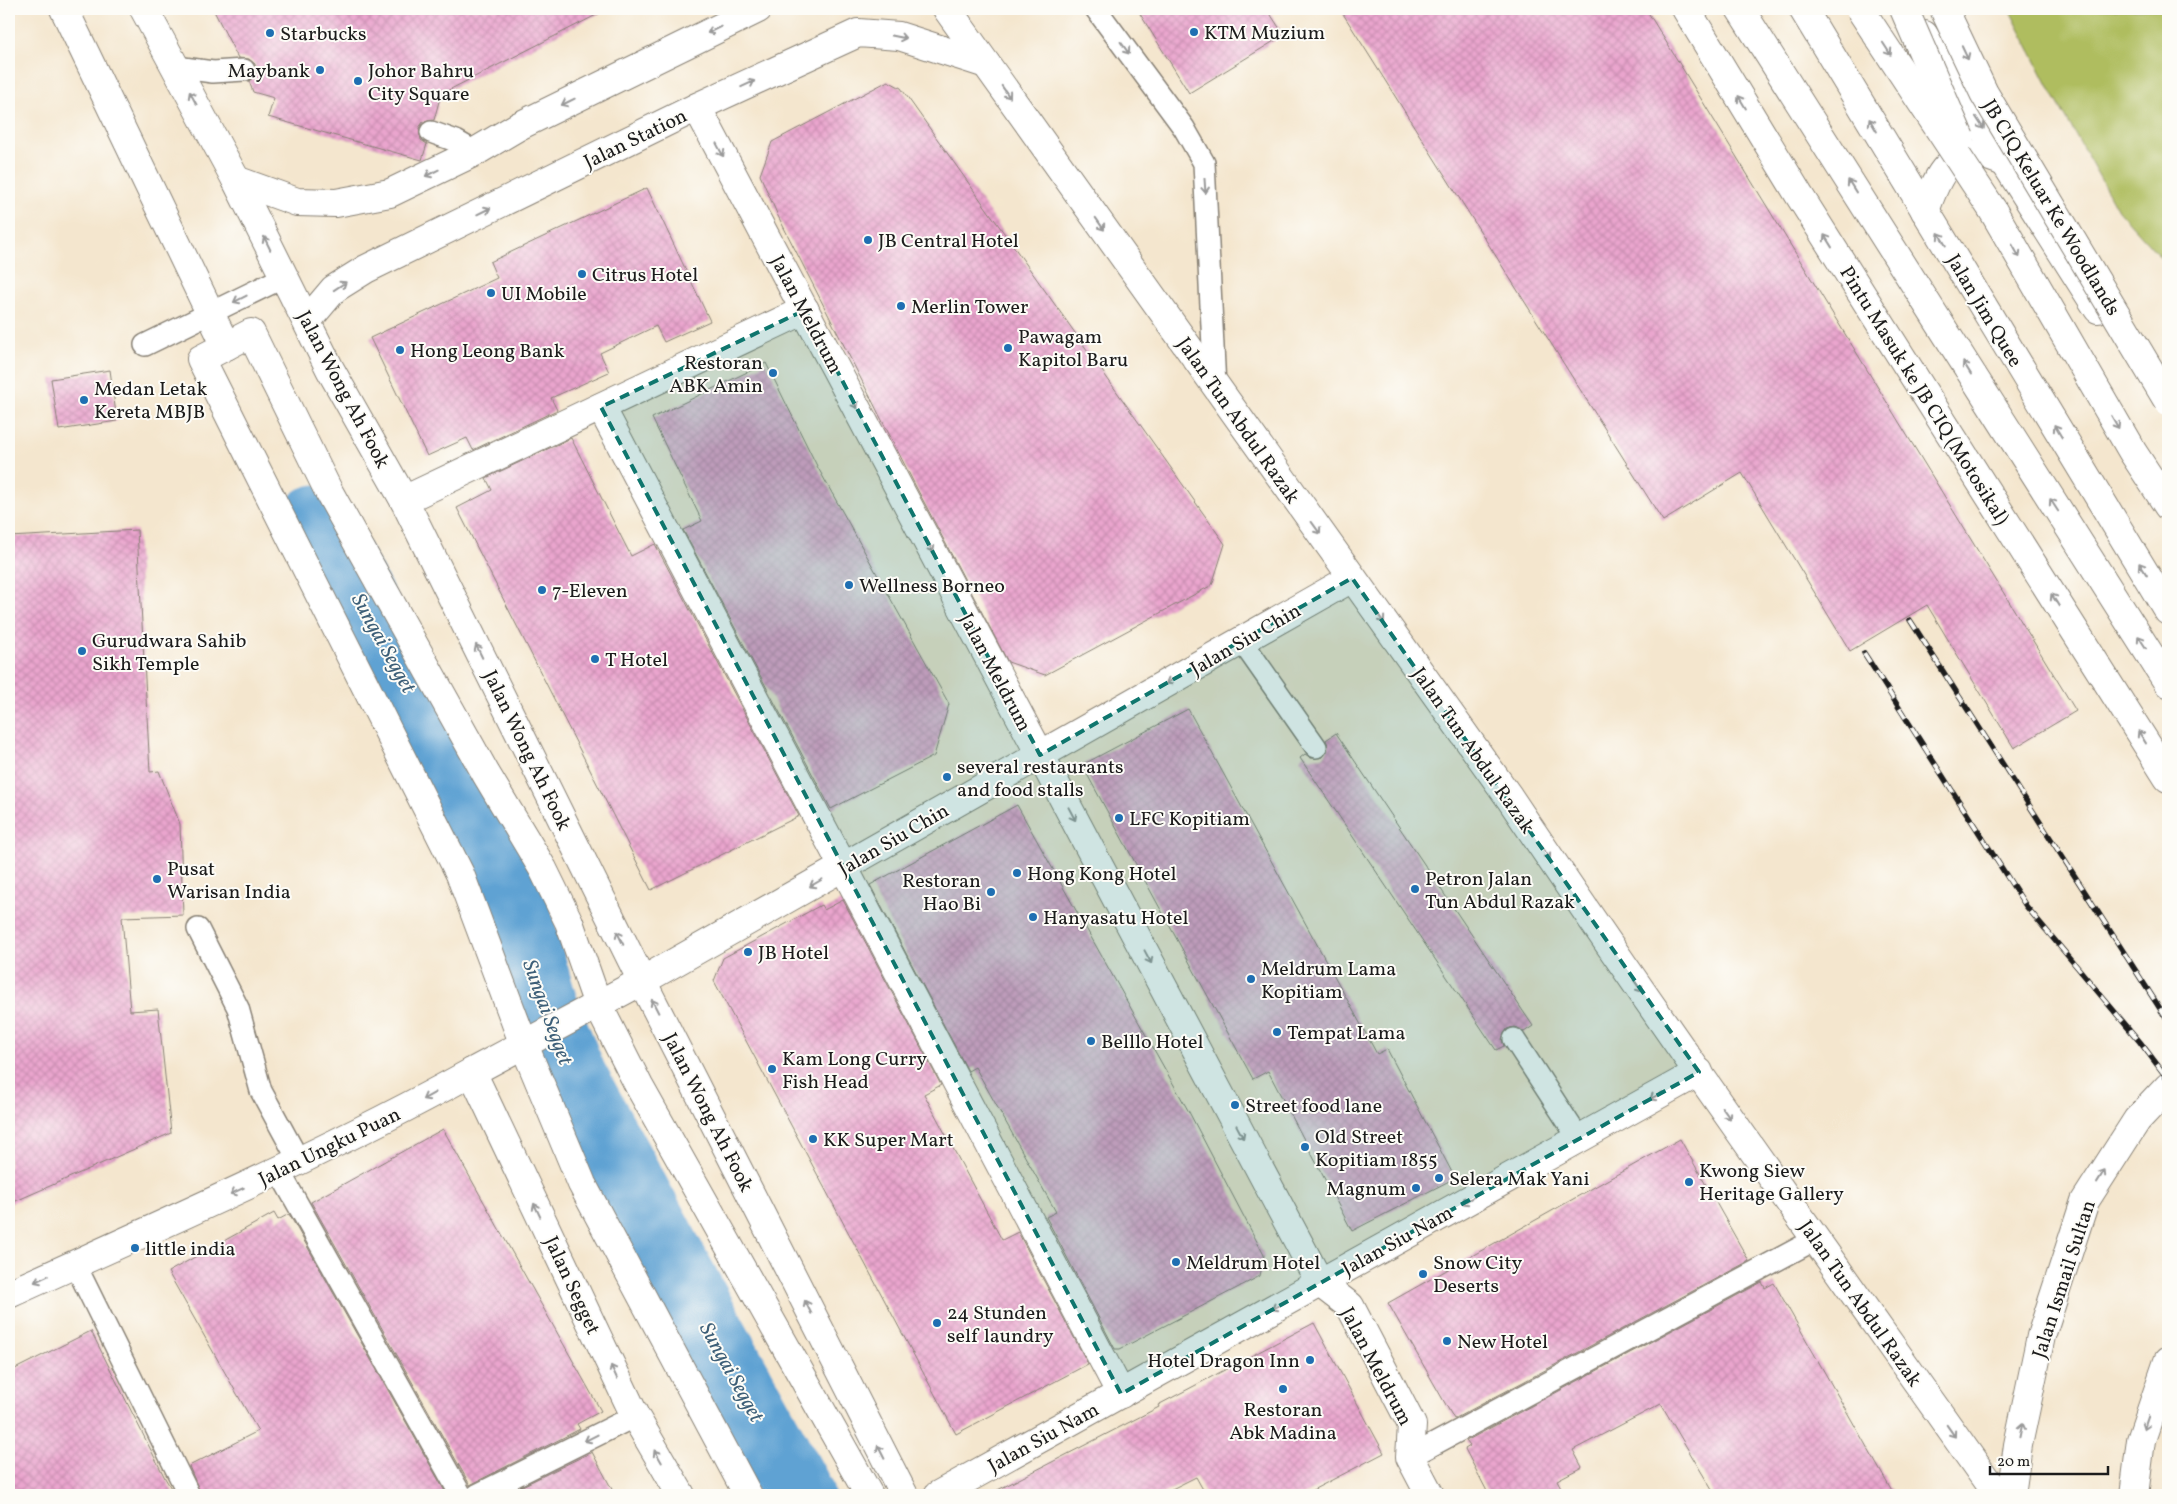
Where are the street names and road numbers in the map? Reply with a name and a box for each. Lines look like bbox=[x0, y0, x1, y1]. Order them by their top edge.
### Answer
street label: JB CIQ Keluar Ke Woodlands bbox=[1974, 95, 2126, 322]
street label: Jalan Station bbox=[580, 103, 692, 177]
street label: Jalan Jim Quee bbox=[1938, 249, 2028, 373]
street label: Jalan Meldrum bbox=[762, 251, 848, 379]
street label: Pintu Masuk ke JB CIQ (Motosikal) bbox=[1832, 261, 2015, 531]
street label: Jalan Wong Ah Fook bbox=[289, 306, 396, 474]
street label: Jalan Tun Abdul Razak bbox=[1169, 332, 1306, 510]
street label: Jalan Siu Chin bbox=[1185, 598, 1307, 684]
street label: Jalan Meldrum bbox=[951, 609, 1037, 737]
street label: Jalan Tun Abdul Razak bbox=[1404, 662, 1541, 840]
street label: Jalan Wong Ah Fook bbox=[475, 666, 577, 836]
street label: Jalan Siu Chin bbox=[833, 798, 955, 884]
street label: Jalan Wong Ah Fook bbox=[655, 1028, 760, 1197]
street label: Jalan Ungku Puan bbox=[254, 1101, 406, 1194]
street label: Jalan Ismail Sultan bbox=[2026, 1197, 2104, 1362]
street label: Jalan Siu Nam bbox=[1337, 1200, 1459, 1284]
street label: Jalan Tun Abdul Razak bbox=[1791, 1215, 1928, 1393]
street label: Jalan Segget bbox=[536, 1232, 606, 1340]
street label: Jalan Meldrum bbox=[1332, 1303, 1418, 1431]
street label: Jalan Siu Nam bbox=[983, 1397, 1105, 1481]

